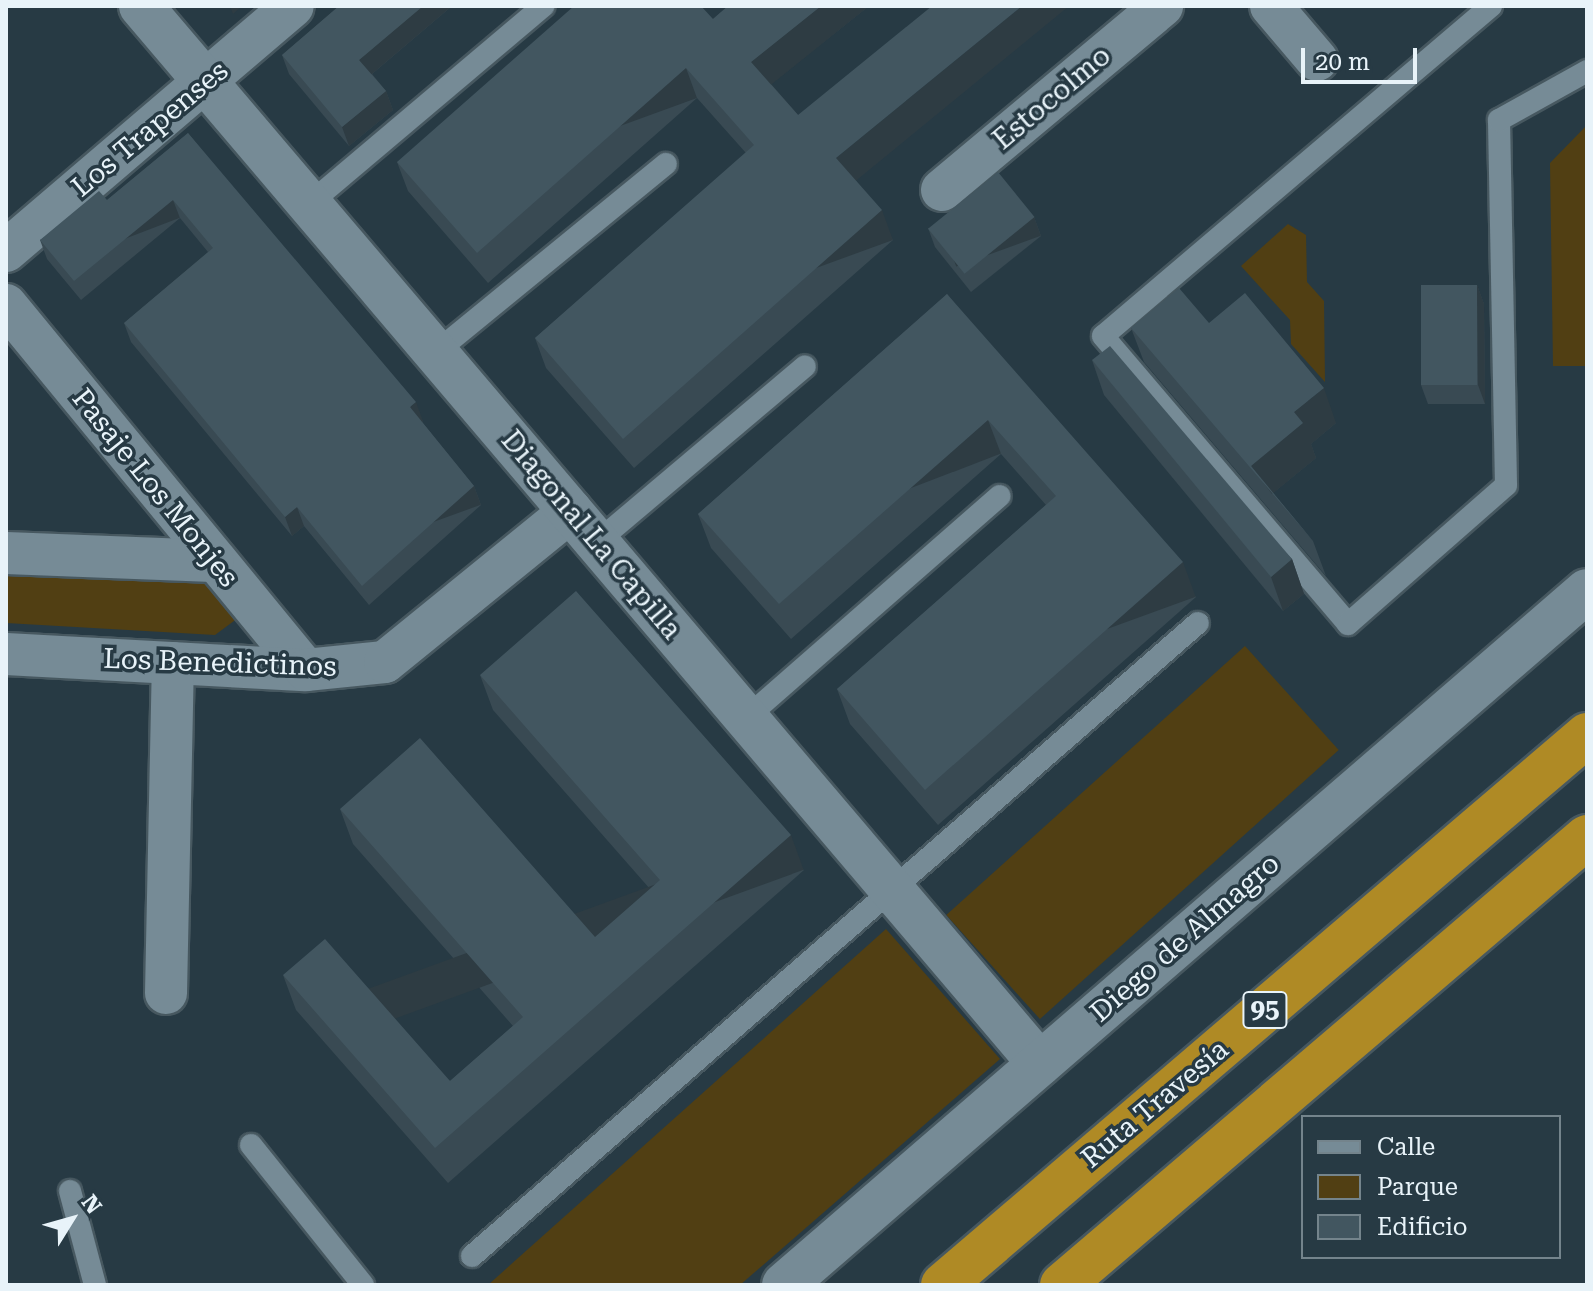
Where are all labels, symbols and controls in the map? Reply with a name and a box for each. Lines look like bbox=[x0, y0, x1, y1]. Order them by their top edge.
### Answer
scale bar bbox=[1305, 32, 1421, 82]
street label: Estocolmo bbox=[986, 39, 1118, 157]
text: 20 m bbox=[1315, 48, 1370, 76]
street label: Los Trapenses bbox=[65, 54, 235, 204]
street label: Pasaje Los Monjes bbox=[65, 382, 245, 594]
street label: Diagonal La Capilla bbox=[494, 424, 688, 646]
street label: Los Benedictinos bbox=[103, 642, 337, 684]
street label: Diego de Almagro bbox=[1084, 847, 1286, 1029]
road number: 95 bbox=[1241, 988, 1289, 1032]
street label: Ruta Travesía bbox=[1075, 1033, 1235, 1175]
legend bbox=[1301, 1115, 1561, 1259]
text: Calle bbox=[1377, 1133, 1435, 1161]
text: Parque bbox=[1377, 1173, 1458, 1201]
north arrow bbox=[32, 1179, 112, 1259]
text: N bbox=[76, 1190, 107, 1219]
text: Edificio bbox=[1377, 1213, 1468, 1241]

